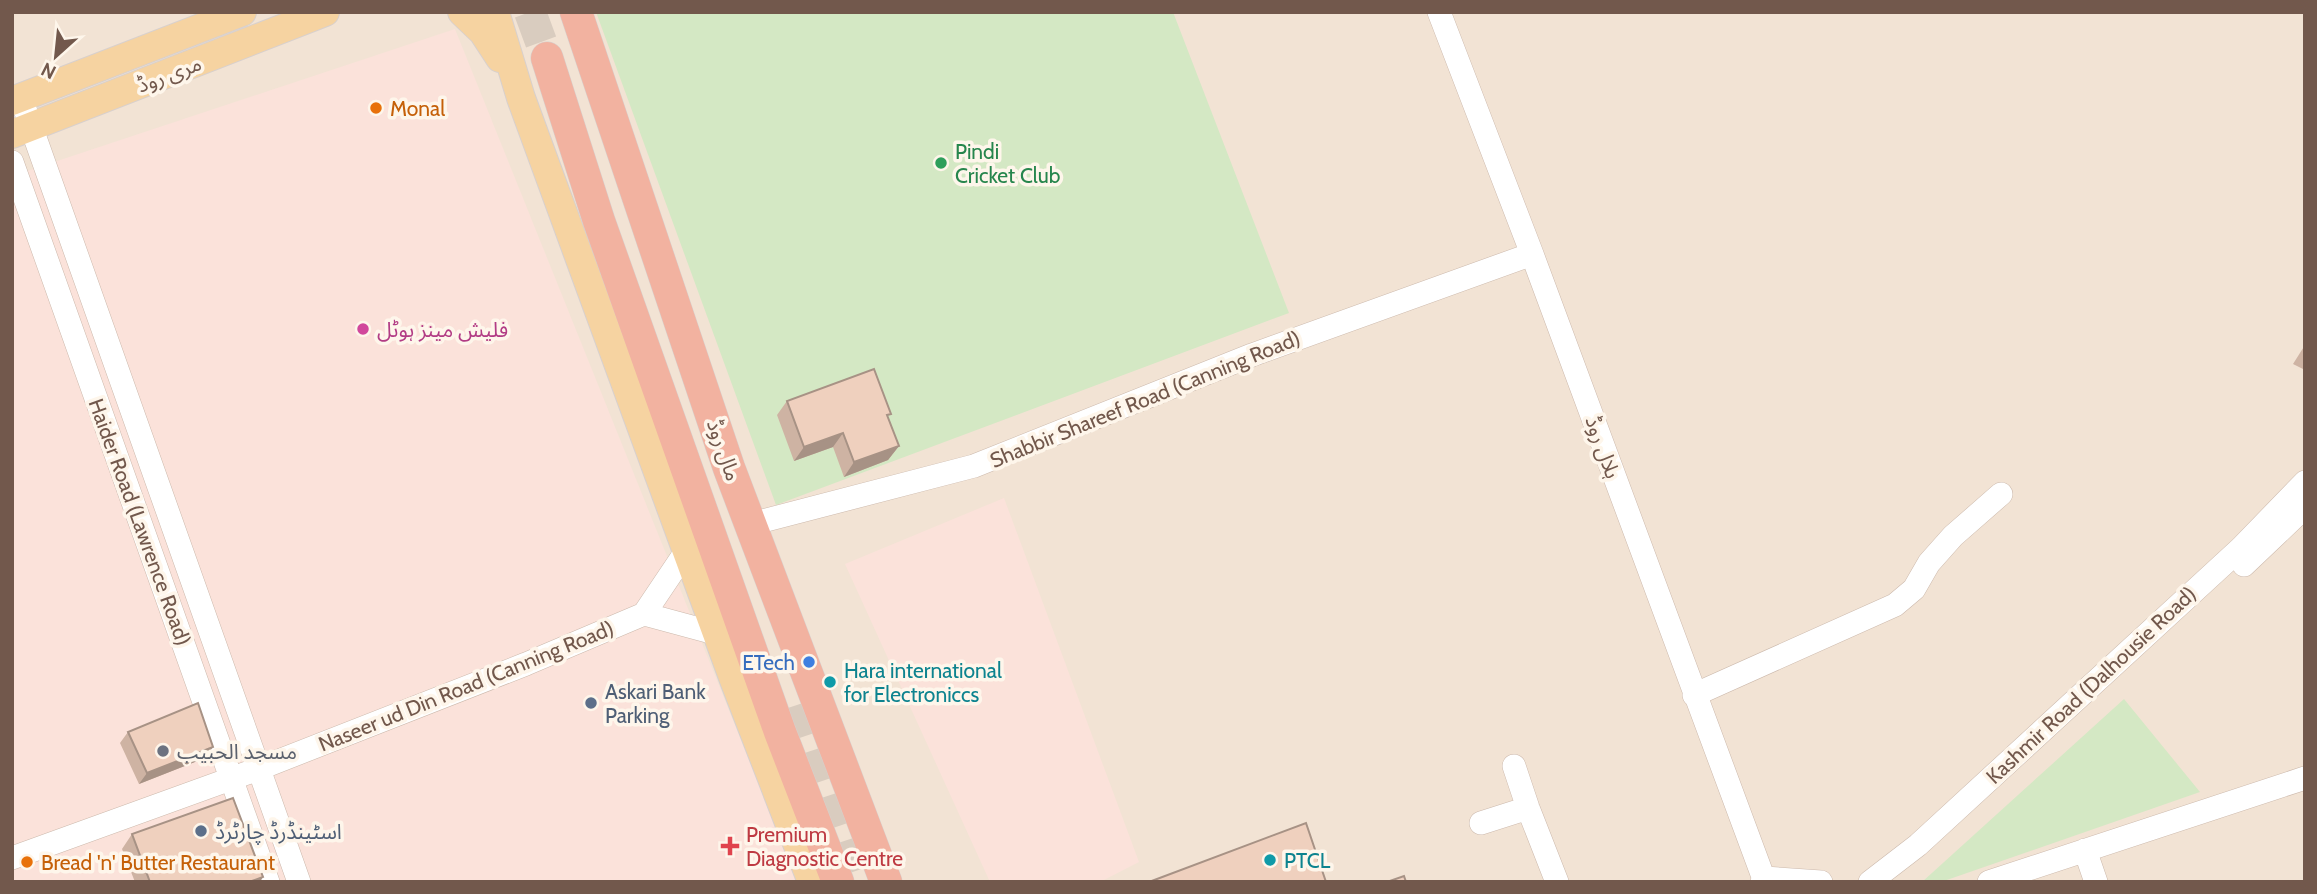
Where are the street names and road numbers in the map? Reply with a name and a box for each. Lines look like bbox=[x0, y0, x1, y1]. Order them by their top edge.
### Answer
street label: مری روڈ bbox=[133, 50, 205, 98]
street label: Shabbir Shareef Road (Canning Road) bbox=[986, 325, 1304, 473]
street label: Haider Road (Lawrence Road) bbox=[84, 395, 196, 649]
street label: ہلال روڈ bbox=[1580, 412, 1626, 482]
street label: مال روڈ bbox=[702, 416, 746, 484]
street label: Kashmir Road (Dalhousie Road) bbox=[1981, 581, 2201, 789]
street label: Naseer ud Din Road (Canning Road) bbox=[315, 615, 617, 757]

